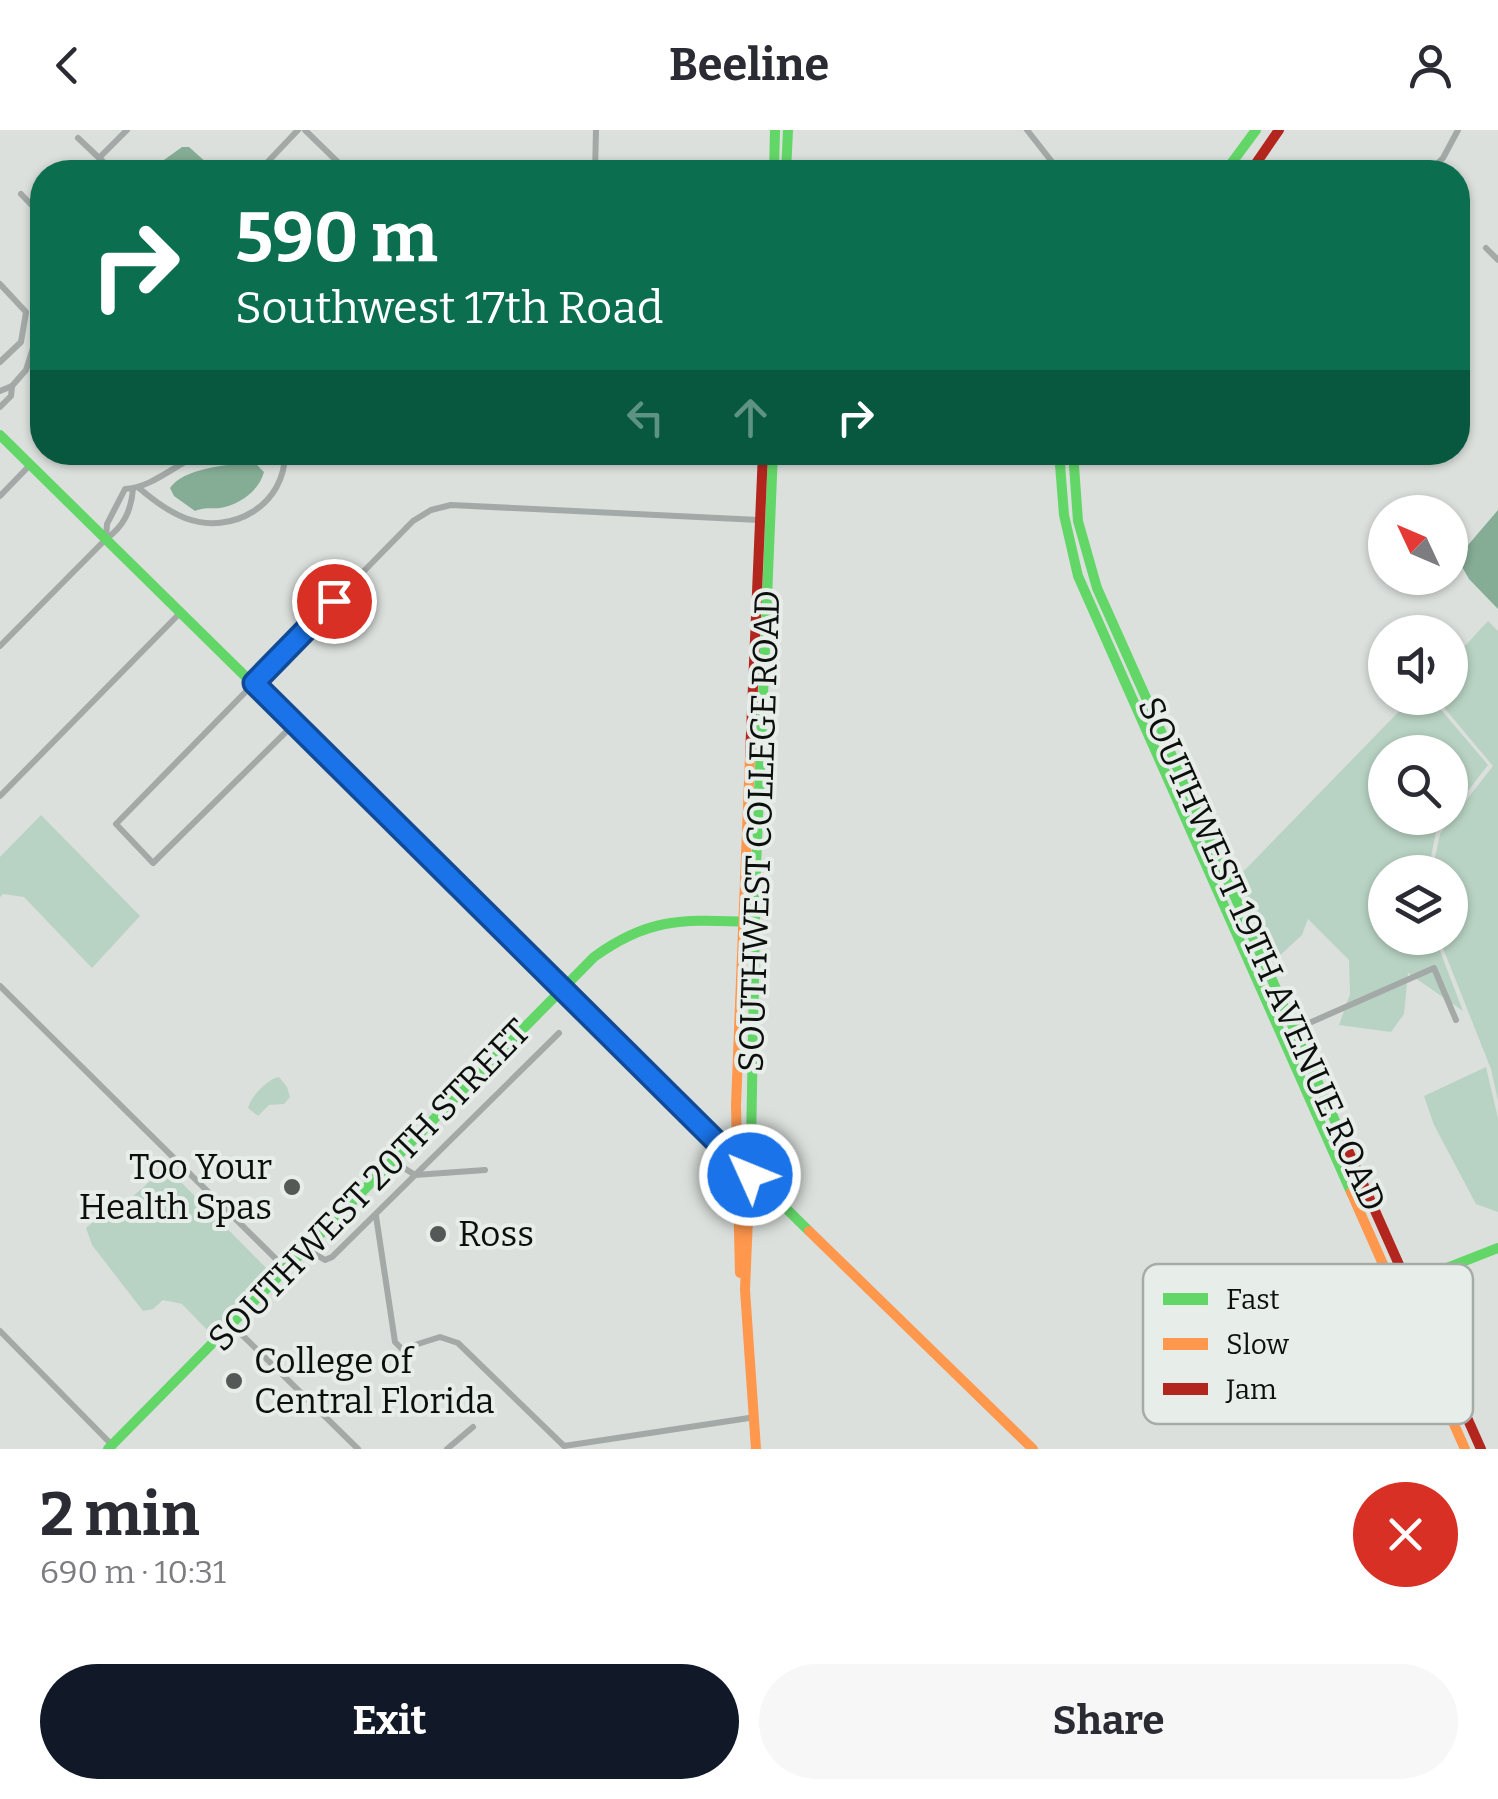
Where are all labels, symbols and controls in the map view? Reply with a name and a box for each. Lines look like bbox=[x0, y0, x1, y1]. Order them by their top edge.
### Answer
icon: back bbox=[40, 38, 95, 93]
text: Beeline bbox=[669, 38, 829, 92]
icon: person bbox=[1403, 38, 1458, 93]
text: 590 m bbox=[235, 196, 438, 280]
icon: right bbox=[70, 200, 200, 330]
text: Southwest 17th Road bbox=[235, 281, 664, 335]
icon: left bbox=[618, 390, 673, 445]
icon: ahead bbox=[723, 390, 778, 445]
icon: right bbox=[828, 390, 883, 445]
north arrow bbox=[1368, 495, 1468, 595]
map controls bbox=[1368, 495, 1468, 955]
pin bbox=[292, 559, 377, 644]
icon: arrive bbox=[307, 574, 362, 629]
street label: SOUTHWEST COLLEGE ROAD bbox=[730, 589, 788, 1073]
button: sound bbox=[1368, 615, 1468, 715]
street label: SOUTHWEST 19TH AVENUE ROAD bbox=[1129, 690, 1395, 1218]
button: search bbox=[1368, 735, 1468, 835]
button: layers bbox=[1368, 855, 1468, 955]
street label: SOUTHWEST 20TH STREET bbox=[199, 1010, 539, 1360]
position arrow bbox=[698, 1123, 802, 1227]
place label: Too Your Health Spas bbox=[79, 1146, 272, 1228]
marker: Too Your Health Spas bbox=[281, 1176, 303, 1198]
place label: Ross bbox=[458, 1213, 534, 1255]
marker: Ross bbox=[427, 1223, 449, 1245]
legend bbox=[1143, 1264, 1473, 1424]
text: Fast bbox=[1226, 1283, 1280, 1316]
text: Slow bbox=[1226, 1328, 1289, 1361]
place label: College of Central Florida bbox=[254, 1340, 494, 1422]
marker: College of Central Florida bbox=[223, 1370, 245, 1392]
text: Jam bbox=[1225, 1373, 1277, 1406]
text: 2 min bbox=[40, 1479, 200, 1551]
button: close bbox=[1353, 1482, 1458, 1587]
text: 690 m · 10:31 bbox=[40, 1553, 226, 1591]
button: Exit bbox=[40, 1664, 739, 1779]
button: Share bbox=[759, 1664, 1458, 1779]

